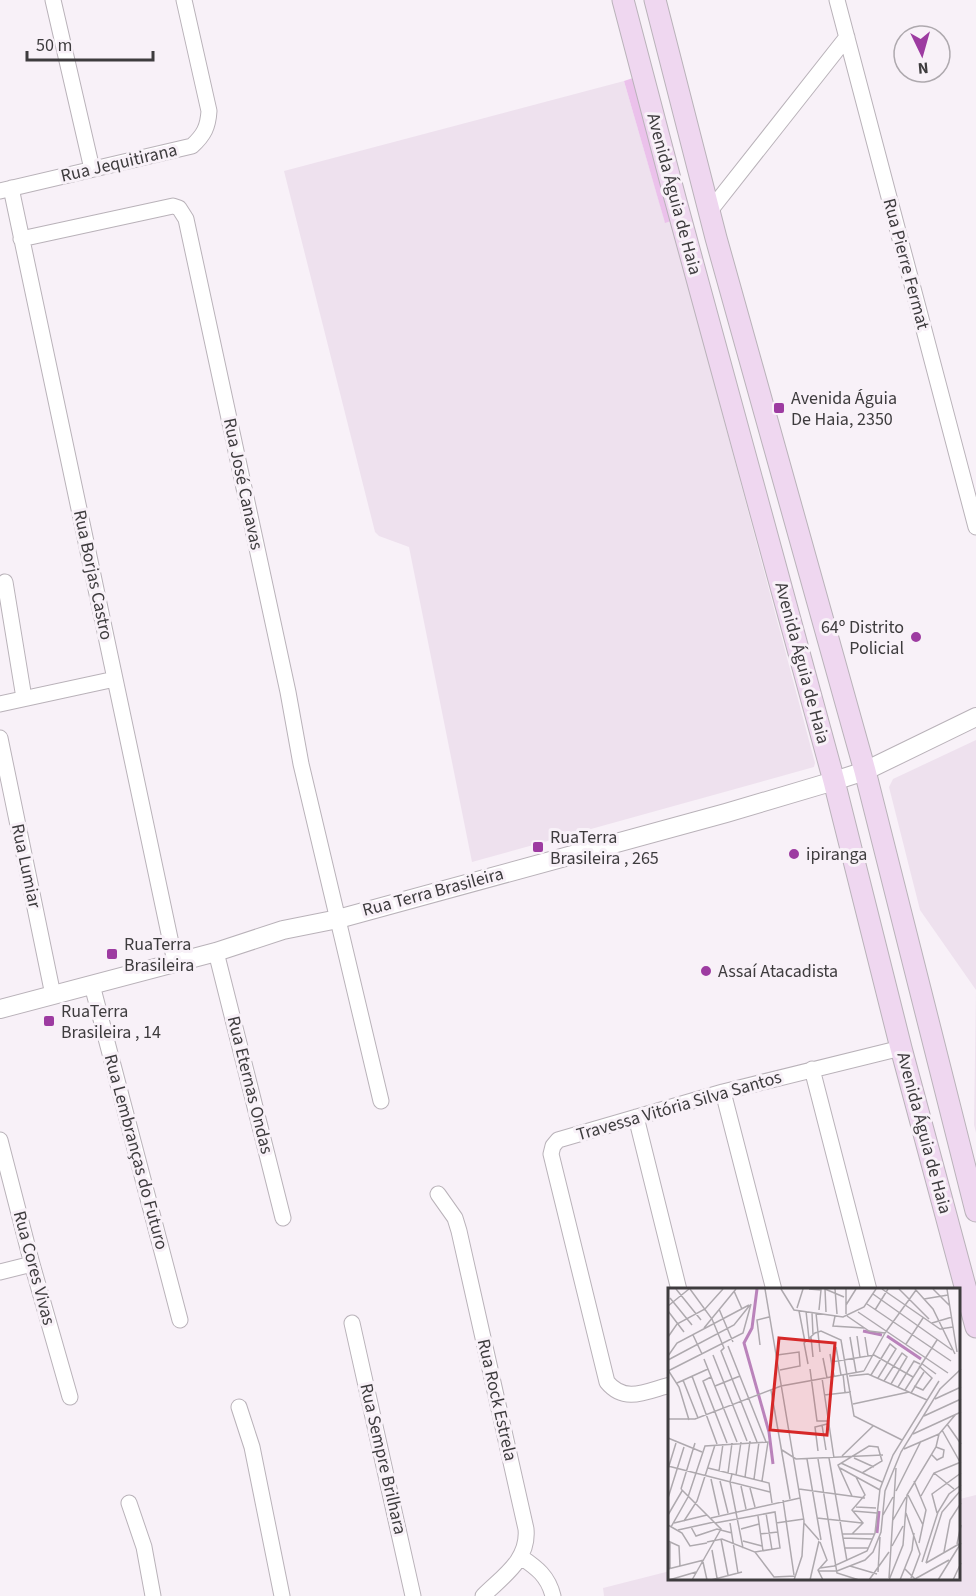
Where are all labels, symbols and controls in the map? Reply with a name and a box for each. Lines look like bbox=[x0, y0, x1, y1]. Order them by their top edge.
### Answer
scale bar bbox=[27, 24, 153, 62]
north arrow bbox=[892, 24, 952, 84]
text: 50 m bbox=[36, 33, 72, 58]
text: N bbox=[917, 57, 929, 79]
street label: Avenida Águia de Haia bbox=[640, 110, 708, 278]
street label: Rua Jequitirana bbox=[58, 137, 180, 189]
street label: Rua Pierre Fermat bbox=[876, 196, 936, 332]
place label: Avenida Águia De Haia, 2350 bbox=[791, 386, 897, 432]
marker: Avenida Águia De Haia, 2350 bbox=[772, 401, 786, 415]
street label: Rua José Canavas bbox=[217, 416, 269, 552]
street label: Rua Borjas Castro bbox=[67, 508, 119, 642]
street label: Avenida Águia de Haia bbox=[768, 579, 836, 747]
place label: 64º Distrito Policial bbox=[821, 615, 904, 661]
marker: 64º Distrito Policial bbox=[909, 630, 923, 644]
street label: Rua Lumiar bbox=[5, 821, 47, 911]
place label: RuaTerra Brasileira , 265 bbox=[550, 825, 659, 871]
marker: RuaTerra Brasileira , 265 bbox=[531, 840, 545, 854]
place label: ipiranga bbox=[806, 842, 867, 867]
marker: ipiranga bbox=[787, 847, 801, 861]
street label: Rua Terra Brasileira bbox=[360, 861, 506, 923]
place label: RuaTerra Brasileira bbox=[124, 932, 194, 978]
marker: RuaTerra Brasileira bbox=[105, 947, 119, 961]
place label: Assaí Atacadista bbox=[718, 959, 838, 984]
marker: Assaí Atacadista bbox=[699, 964, 713, 978]
place label: RuaTerra Brasileira , 14 bbox=[61, 999, 161, 1045]
street label: Rua Eternas Ondas bbox=[221, 1013, 279, 1157]
marker: RuaTerra Brasileira , 14 bbox=[42, 1014, 56, 1028]
street label: Avenida Águia de Haia bbox=[890, 1049, 958, 1217]
street label: Rua Lembranças do Futuro bbox=[98, 1051, 174, 1253]
street label: Travessa Vitória Silva Santos bbox=[573, 1065, 785, 1147]
street label: Rua Cores Vivas bbox=[7, 1208, 61, 1328]
inset map bbox=[668, 1288, 961, 1581]
street label: Rua Rock Estrela bbox=[471, 1336, 523, 1464]
street label: Rua Sempre Brilhara bbox=[353, 1381, 413, 1537]

